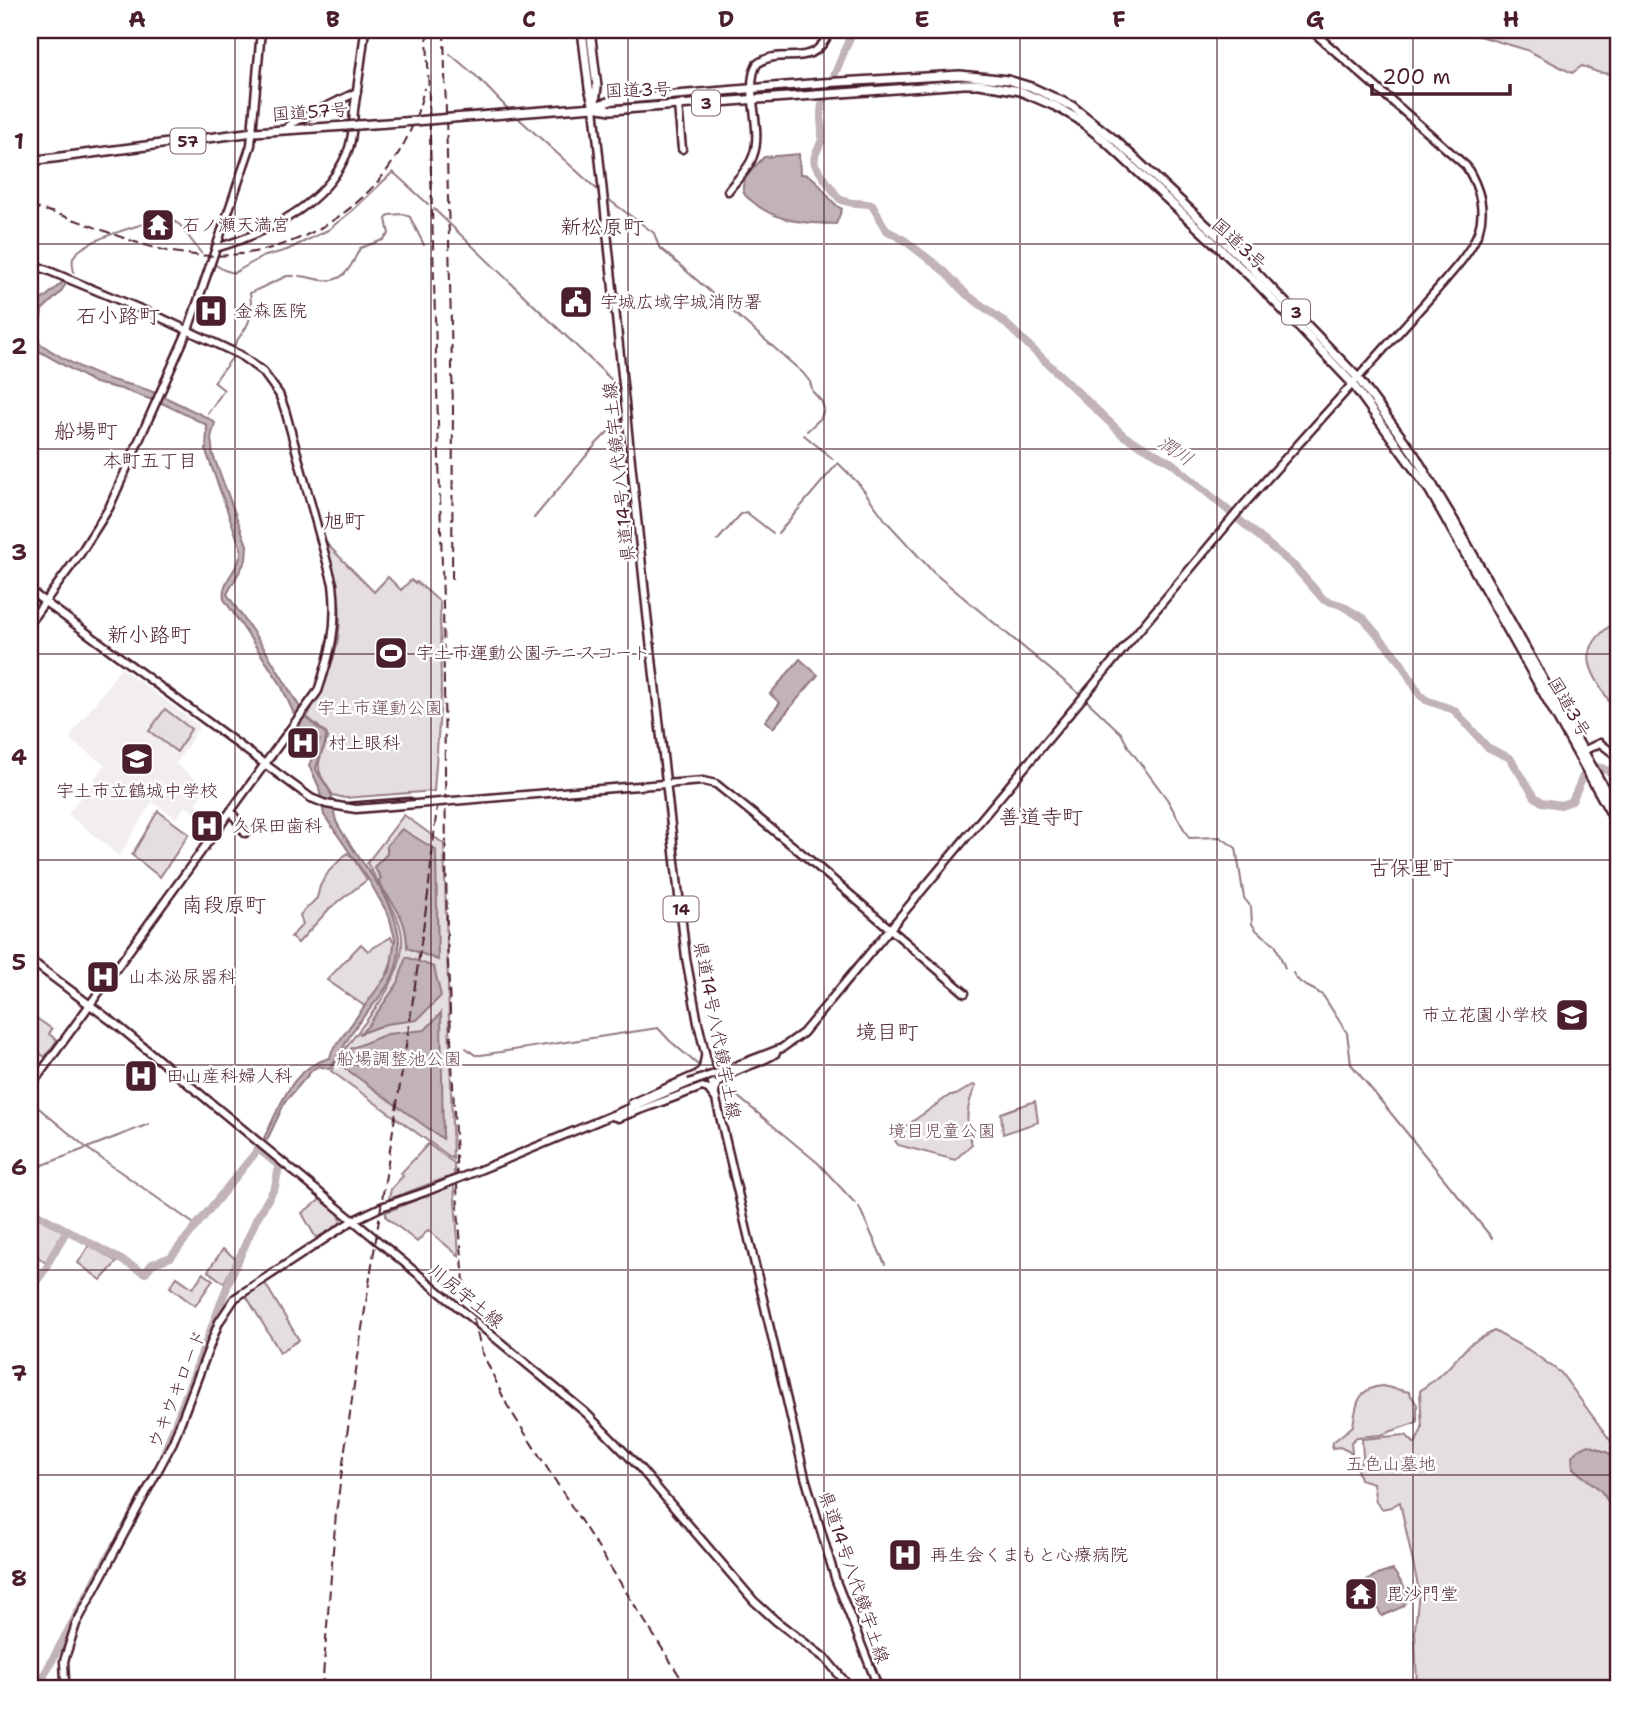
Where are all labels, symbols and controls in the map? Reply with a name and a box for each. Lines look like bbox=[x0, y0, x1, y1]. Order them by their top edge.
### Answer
text: A bbox=[128, 4, 146, 34]
text: B bbox=[326, 4, 340, 34]
text: C bbox=[522, 4, 536, 34]
text: D bbox=[718, 4, 734, 34]
text: E bbox=[914, 4, 930, 34]
text: F bbox=[1112, 4, 1126, 34]
text: G bbox=[1306, 4, 1325, 34]
text: H bbox=[1503, 4, 1519, 34]
scale bar bbox=[1372, 52, 1510, 96]
text: 200 m bbox=[1382, 63, 1451, 91]
street label: 国道3号 bbox=[604, 77, 672, 103]
road number: 3 bbox=[692, 90, 720, 116]
street label: 国道57号 bbox=[271, 97, 349, 127]
text: 1 bbox=[14, 126, 24, 156]
road number: 57 bbox=[170, 128, 206, 154]
temple icon: 石ノ瀬天満宮 bbox=[139, 206, 177, 244]
place label: 石ノ瀬天満宮 bbox=[182, 213, 290, 237]
district label: 新松原町 bbox=[560, 213, 644, 241]
street label: 国道3号 bbox=[1206, 213, 1272, 275]
public building icon: 宇城広域宇城消防署 bbox=[557, 283, 595, 321]
place label: 宇城広域宇城消防署 bbox=[600, 290, 762, 314]
hospital icon: 金森医院 bbox=[192, 292, 230, 330]
place label: 金森医院 bbox=[235, 299, 307, 323]
road number: 3 bbox=[1282, 300, 1310, 324]
district label: 石小路町 bbox=[76, 302, 160, 330]
text: 2 bbox=[11, 331, 27, 361]
street label: 県道14号八代鏡宇土線 bbox=[598, 381, 640, 563]
district label: 船場町 bbox=[55, 417, 118, 445]
water label: 潤川 bbox=[1153, 429, 1198, 471]
district label: 本町五丁目 bbox=[102, 448, 198, 473]
district label: 旭町 bbox=[323, 507, 365, 535]
text: 3 bbox=[11, 537, 27, 567]
district label: 新小路町 bbox=[107, 621, 191, 649]
sports icon: 宇土市運動公園テニスコート bbox=[372, 634, 410, 672]
place label: 宇土市運動公園テニスコート bbox=[416, 641, 650, 665]
street label: 国道3号 bbox=[1542, 672, 1596, 742]
park label: 宇土市運動公園 bbox=[317, 696, 443, 720]
hospital icon: 村上眼科 bbox=[284, 724, 322, 762]
place label: 村上眼科 bbox=[328, 731, 400, 755]
school or university icon: 宇土市立鶴城中学校 bbox=[118, 740, 156, 778]
text: 4 bbox=[11, 742, 27, 772]
place label: 宇土市立鶴城中学校 bbox=[56, 779, 218, 803]
district label: 善道寺町 bbox=[999, 803, 1083, 831]
hospital icon: 久保田歯科 bbox=[188, 807, 226, 845]
place label: 久保田歯科 bbox=[232, 814, 322, 838]
district label: 古保里町 bbox=[1369, 854, 1453, 882]
district label: 南段原町 bbox=[182, 891, 266, 919]
road number: 14 bbox=[664, 897, 698, 922]
street label: 県道14号八代鏡宇土線 bbox=[688, 939, 746, 1121]
text: 5 bbox=[12, 947, 26, 977]
hospital icon: 山本泌尿器科 bbox=[84, 958, 122, 996]
place label: 山本泌尿器科 bbox=[128, 965, 236, 989]
school or university icon: 市立花園小学校 bbox=[1553, 996, 1591, 1034]
place label: 市立花園小学校 bbox=[1422, 1003, 1548, 1027]
district label: 境目町 bbox=[856, 1018, 919, 1046]
park label: 船場調整池公園 bbox=[336, 1047, 462, 1071]
hospital icon: 田山産科婦人科 bbox=[122, 1057, 160, 1095]
place label: 田山産科婦人科 bbox=[166, 1064, 292, 1088]
park label: 境目児童公園 bbox=[888, 1119, 996, 1143]
text: 6 bbox=[11, 1152, 27, 1182]
street label: 川尻宇土線 bbox=[423, 1258, 509, 1334]
street label: ウキウキロード bbox=[142, 1326, 212, 1452]
text: 7 bbox=[11, 1358, 27, 1388]
park label: 五色山墓地 bbox=[1346, 1452, 1436, 1476]
street label: 県道14号八代鏡宇土線 bbox=[813, 1487, 895, 1667]
hospital icon: 再生会くまもと心療病院 bbox=[886, 1536, 924, 1574]
place label: 再生会くまもと心療病院 bbox=[930, 1543, 1128, 1567]
text: 8 bbox=[11, 1563, 27, 1593]
temple icon: 毘沙門堂 bbox=[1342, 1575, 1380, 1613]
place label: 毘沙門堂 bbox=[1386, 1582, 1458, 1606]

